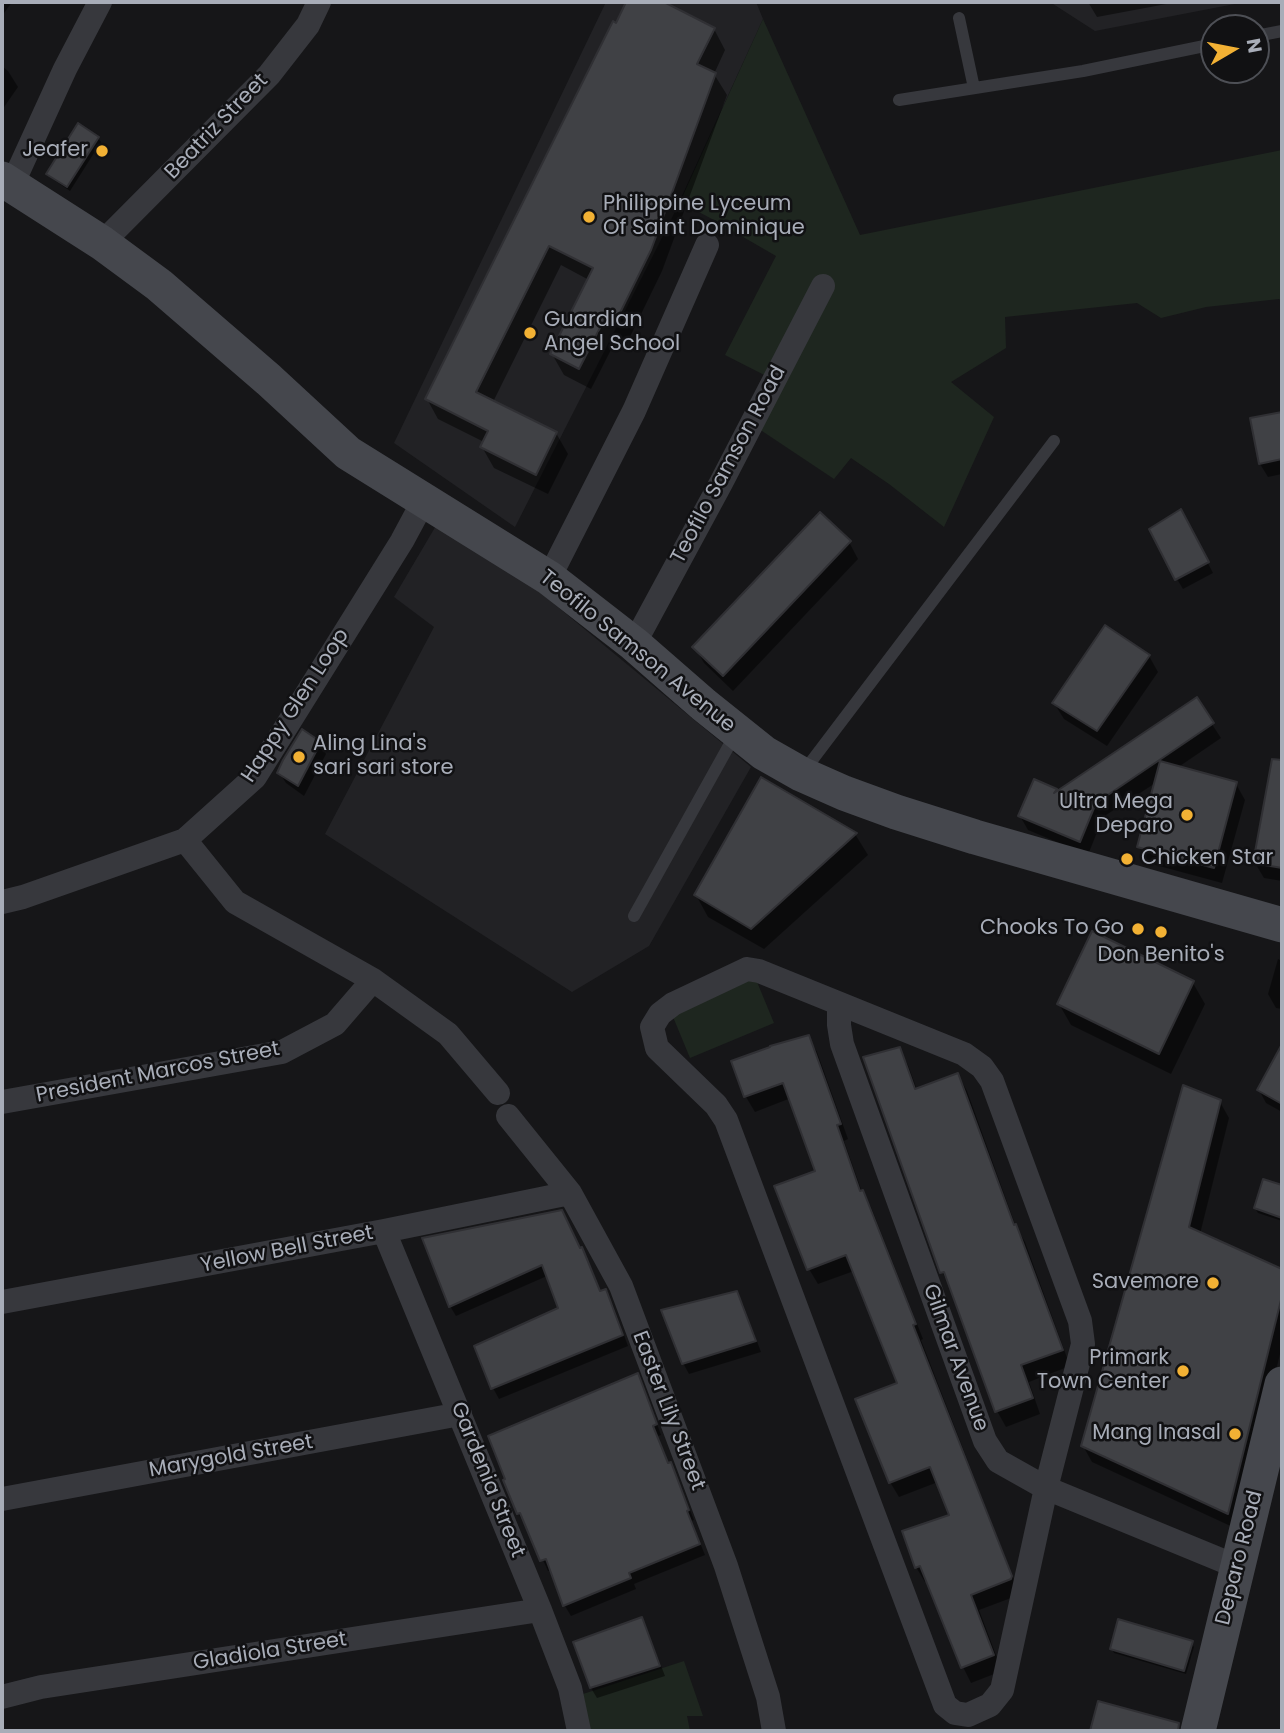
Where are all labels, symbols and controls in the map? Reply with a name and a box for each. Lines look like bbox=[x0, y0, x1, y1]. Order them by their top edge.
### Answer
north arrow bbox=[1200, 14, 1270, 84]
text: N bbox=[1240, 36, 1269, 55]
street label: Beatriz Street bbox=[160, 69, 274, 185]
place label: Jeafer bbox=[22, 138, 88, 164]
marker: Jeafer bbox=[94, 143, 110, 159]
place label: Philippine Lyceum Of Saint Dominique bbox=[603, 192, 805, 242]
marker: Philippine Lyceum Of Saint Dominique bbox=[581, 209, 597, 225]
place label: Guardian Angel School bbox=[544, 308, 680, 358]
marker: Guardian Angel School bbox=[522, 325, 538, 341]
street label: Teofilo Samson Road bbox=[666, 362, 792, 568]
street label: Teofilo Samson Avenue bbox=[534, 565, 740, 739]
street label: Happy Glen Loop bbox=[237, 624, 355, 788]
place label: Aling Lina's sari sari store bbox=[313, 732, 453, 782]
marker: Aling Lina's sari sari store bbox=[291, 749, 307, 765]
place label: Ultra Mega Deparo bbox=[1059, 790, 1173, 840]
marker: Ultra Mega Deparo bbox=[1179, 807, 1195, 823]
place label: Chicken Star bbox=[1141, 846, 1273, 872]
marker: Chicken Star bbox=[1119, 851, 1135, 867]
place label: Chooks To Go bbox=[980, 916, 1124, 942]
marker: Chooks To Go bbox=[1130, 921, 1146, 937]
marker: Don Benito's bbox=[1153, 924, 1169, 940]
place label: Don Benito's bbox=[1097, 943, 1225, 969]
street label: President Marcos Street bbox=[34, 1037, 282, 1109]
street label: Yellow Bell Street bbox=[199, 1221, 375, 1279]
place label: Savemore bbox=[1092, 1270, 1199, 1296]
marker: Savemore bbox=[1205, 1275, 1221, 1291]
street label: Gilmar Avenue bbox=[917, 1281, 993, 1435]
street label: Easter Lily Street bbox=[626, 1328, 710, 1494]
place label: Primark Town Center bbox=[1037, 1346, 1169, 1396]
marker: Primark Town Center bbox=[1175, 1363, 1191, 1379]
street label: Gardenia Street bbox=[444, 1399, 530, 1561]
place label: Mang Inasal bbox=[1092, 1421, 1221, 1447]
marker: Mang Inasal bbox=[1227, 1426, 1243, 1442]
street label: Marygold Street bbox=[147, 1430, 315, 1484]
street label: Deparo Road bbox=[1211, 1488, 1269, 1628]
street label: Gladiola Street bbox=[192, 1627, 348, 1677]

